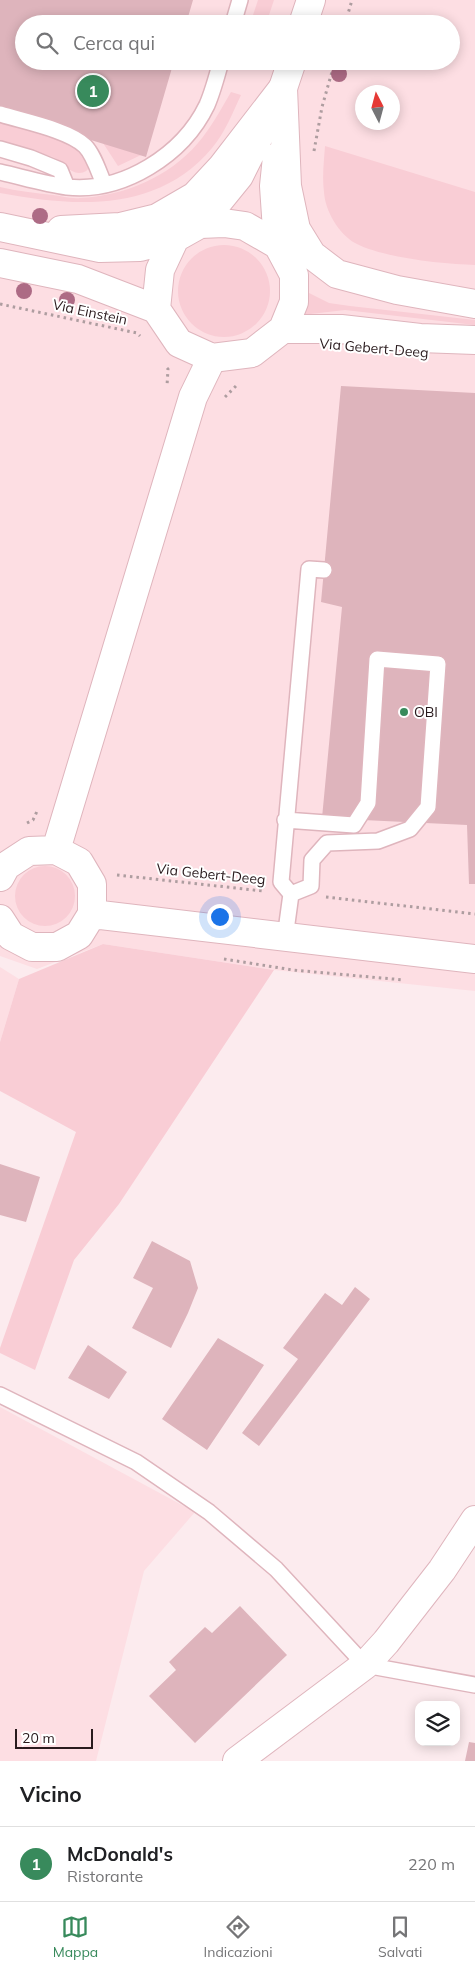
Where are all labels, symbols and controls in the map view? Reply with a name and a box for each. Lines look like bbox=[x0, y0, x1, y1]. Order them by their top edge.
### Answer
search box bbox=[15, 15, 460, 70]
icon: search bbox=[33, 29, 61, 57]
text: Cerca qui bbox=[73, 31, 155, 55]
pin: 1 bbox=[77, 72, 109, 110]
north arrow bbox=[355, 85, 400, 130]
street label: Via Einstein bbox=[51, 295, 129, 329]
street label: Via Gebert-Deeg bbox=[319, 334, 429, 362]
place label: OBI bbox=[414, 703, 438, 721]
marker: OBI bbox=[398, 706, 410, 718]
street label: Via Gebert-Deeg bbox=[156, 859, 266, 889]
your location bbox=[207, 904, 233, 930]
map controls bbox=[415, 1701, 460, 1746]
button: layers bbox=[415, 1701, 460, 1746]
scale bar bbox=[15, 1726, 92, 1749]
text: 20 m bbox=[22, 1729, 55, 1747]
text: Vicino bbox=[20, 1781, 82, 1807]
text: McDonald's bbox=[67, 1842, 173, 1866]
text: 1 bbox=[31, 1854, 41, 1874]
text: 220 m bbox=[408, 1854, 455, 1874]
text: Ristorante bbox=[67, 1866, 143, 1886]
tab: Mappa bbox=[53, 1913, 98, 1961]
tab: Indicazioni bbox=[204, 1913, 273, 1961]
tab: Salvati bbox=[378, 1913, 422, 1961]

